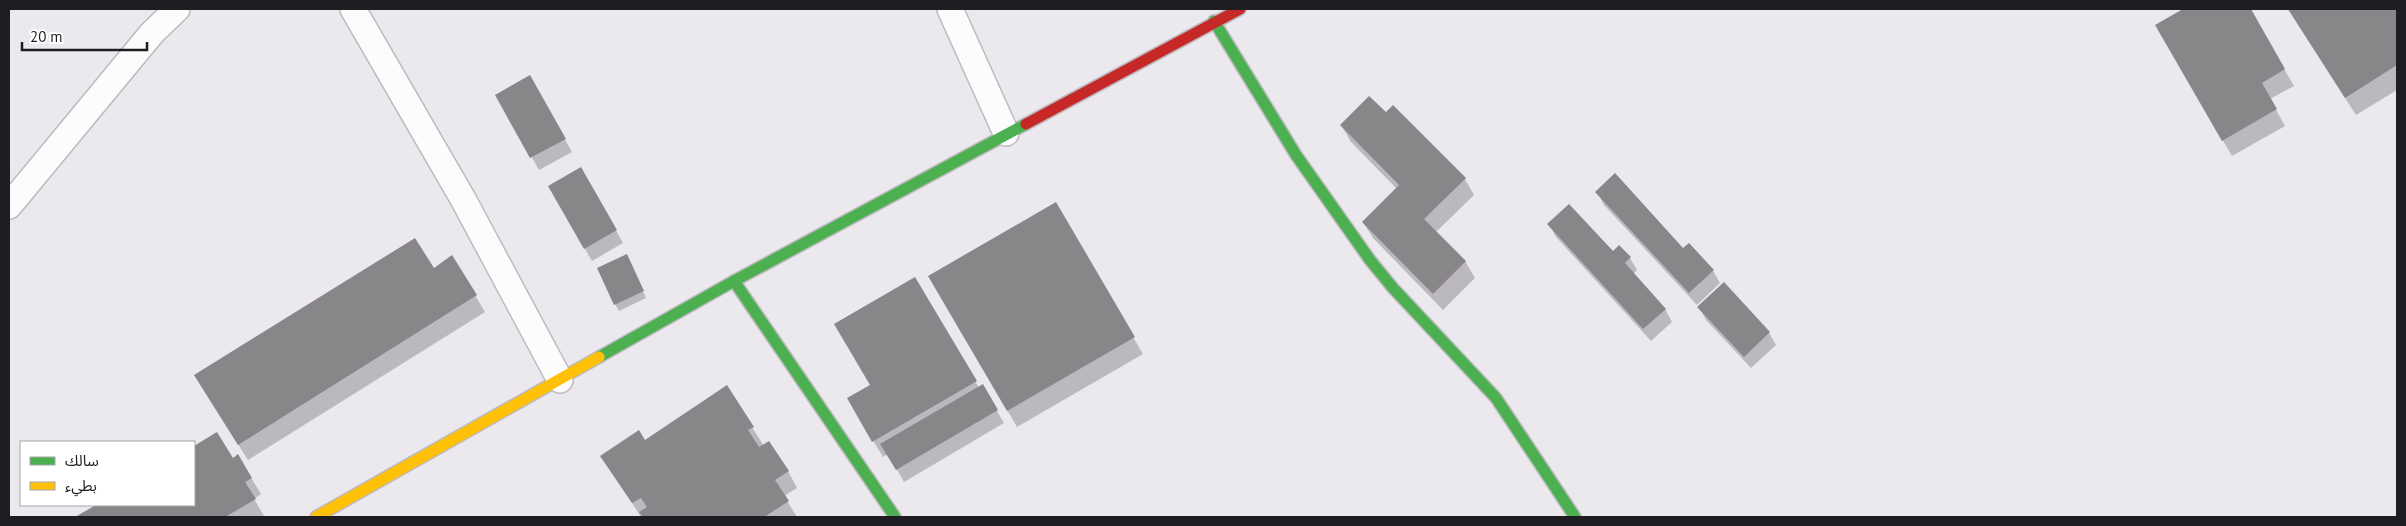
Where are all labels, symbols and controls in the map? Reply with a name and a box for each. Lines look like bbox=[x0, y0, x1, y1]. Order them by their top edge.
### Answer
scale bar bbox=[22, 20, 148, 52]
text: 20 m bbox=[30, 27, 63, 46]
legend bbox=[20, 441, 195, 506]
text: سالك bbox=[65, 451, 99, 470]
text: بطيء bbox=[65, 476, 97, 497]

